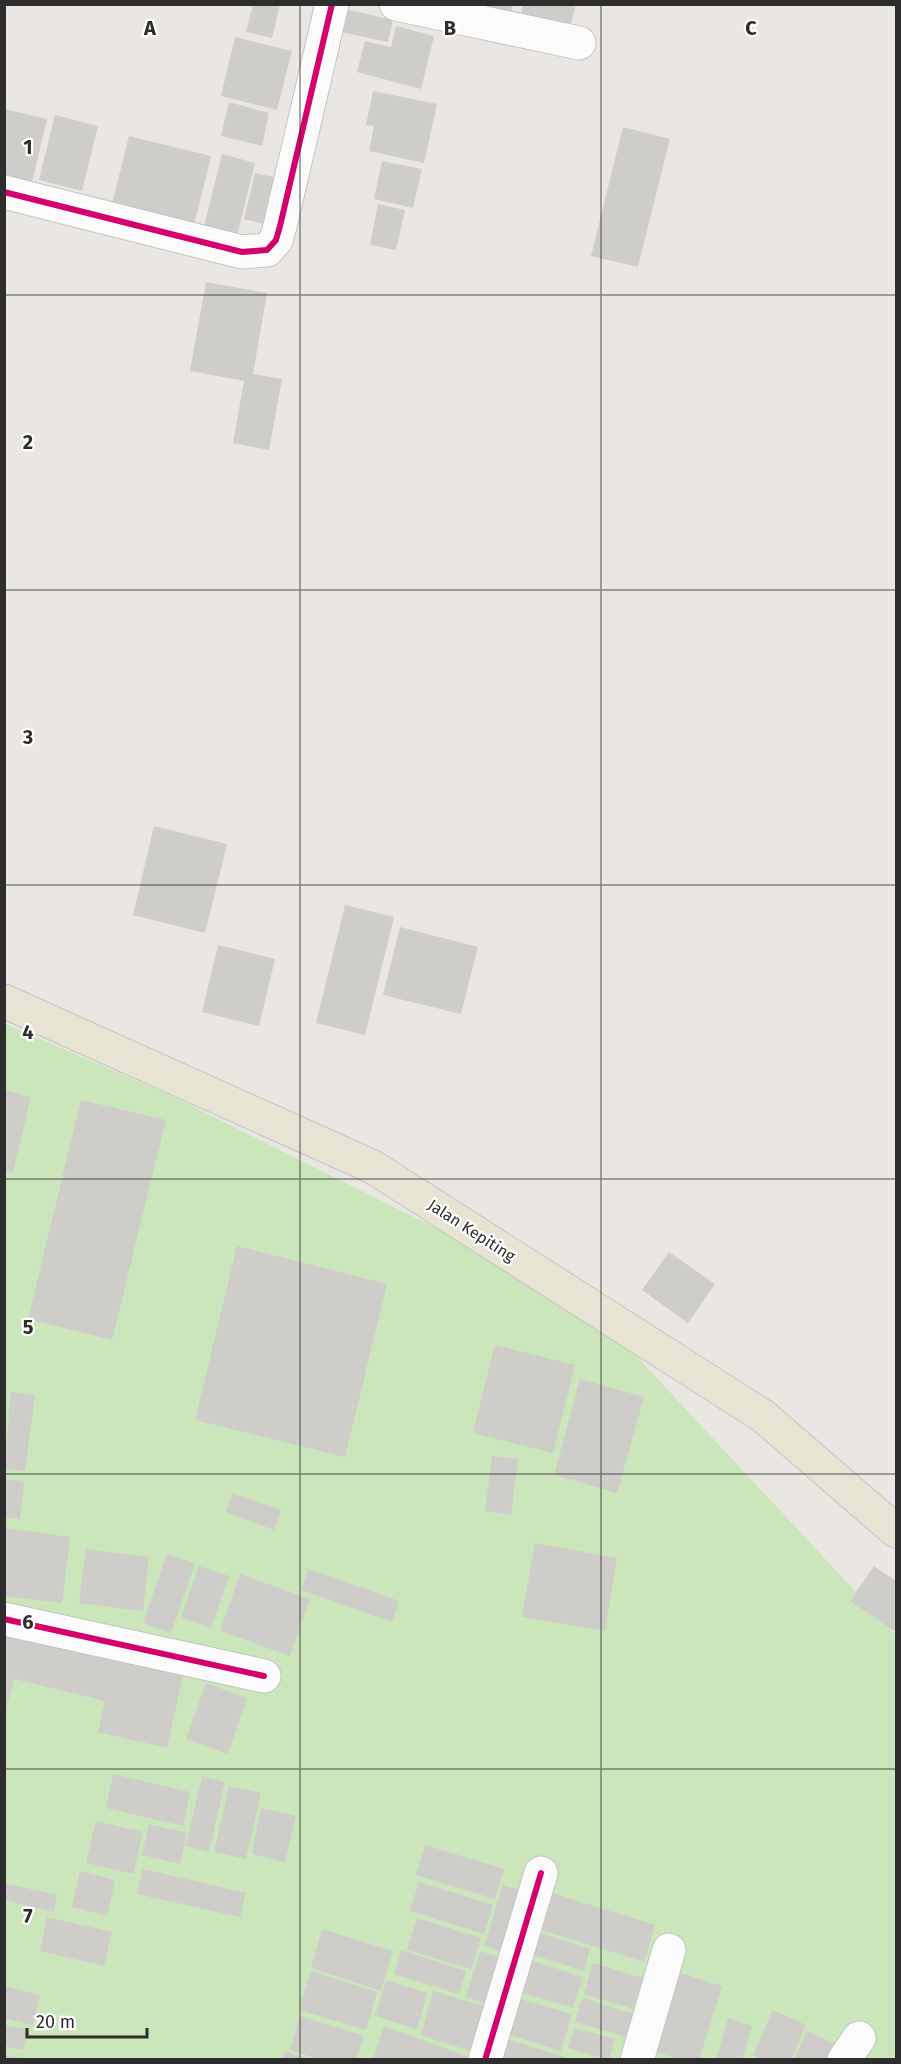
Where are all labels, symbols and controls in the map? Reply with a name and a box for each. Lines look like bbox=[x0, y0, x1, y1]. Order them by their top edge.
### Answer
text: A bbox=[143, 16, 157, 40]
text: B bbox=[444, 16, 456, 40]
text: C bbox=[745, 16, 757, 40]
text: 1 bbox=[23, 135, 33, 159]
text: 2 bbox=[23, 430, 33, 454]
text: 3 bbox=[22, 725, 33, 749]
text: 4 bbox=[22, 1020, 34, 1044]
street label: Jalan Kepiting bbox=[425, 1195, 520, 1266]
text: 5 bbox=[23, 1315, 34, 1339]
text: 6 bbox=[22, 1610, 34, 1634]
text: 7 bbox=[23, 1904, 33, 1928]
scale bar bbox=[27, 2001, 147, 2039]
text: 20 m bbox=[36, 2011, 75, 2033]

